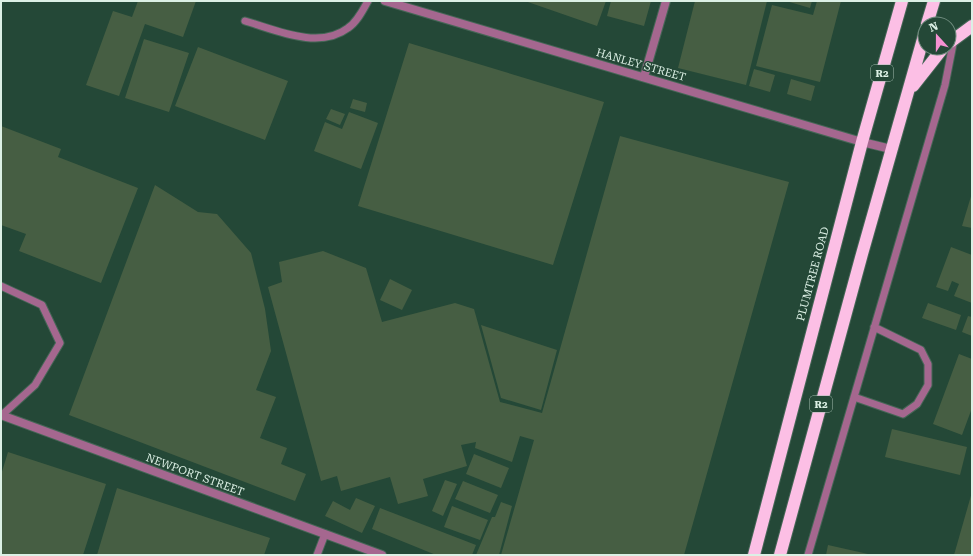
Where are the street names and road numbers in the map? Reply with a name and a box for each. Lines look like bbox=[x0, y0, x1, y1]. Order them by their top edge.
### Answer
street label: HANLEY STREET bbox=[595, 46, 687, 84]
road number: R2 bbox=[871, 65, 893, 81]
street label: PLUMTREE ROAD bbox=[794, 225, 832, 323]
road number: R2 bbox=[810, 396, 832, 412]
street label: NEWPORT STREET bbox=[144, 451, 246, 499]

